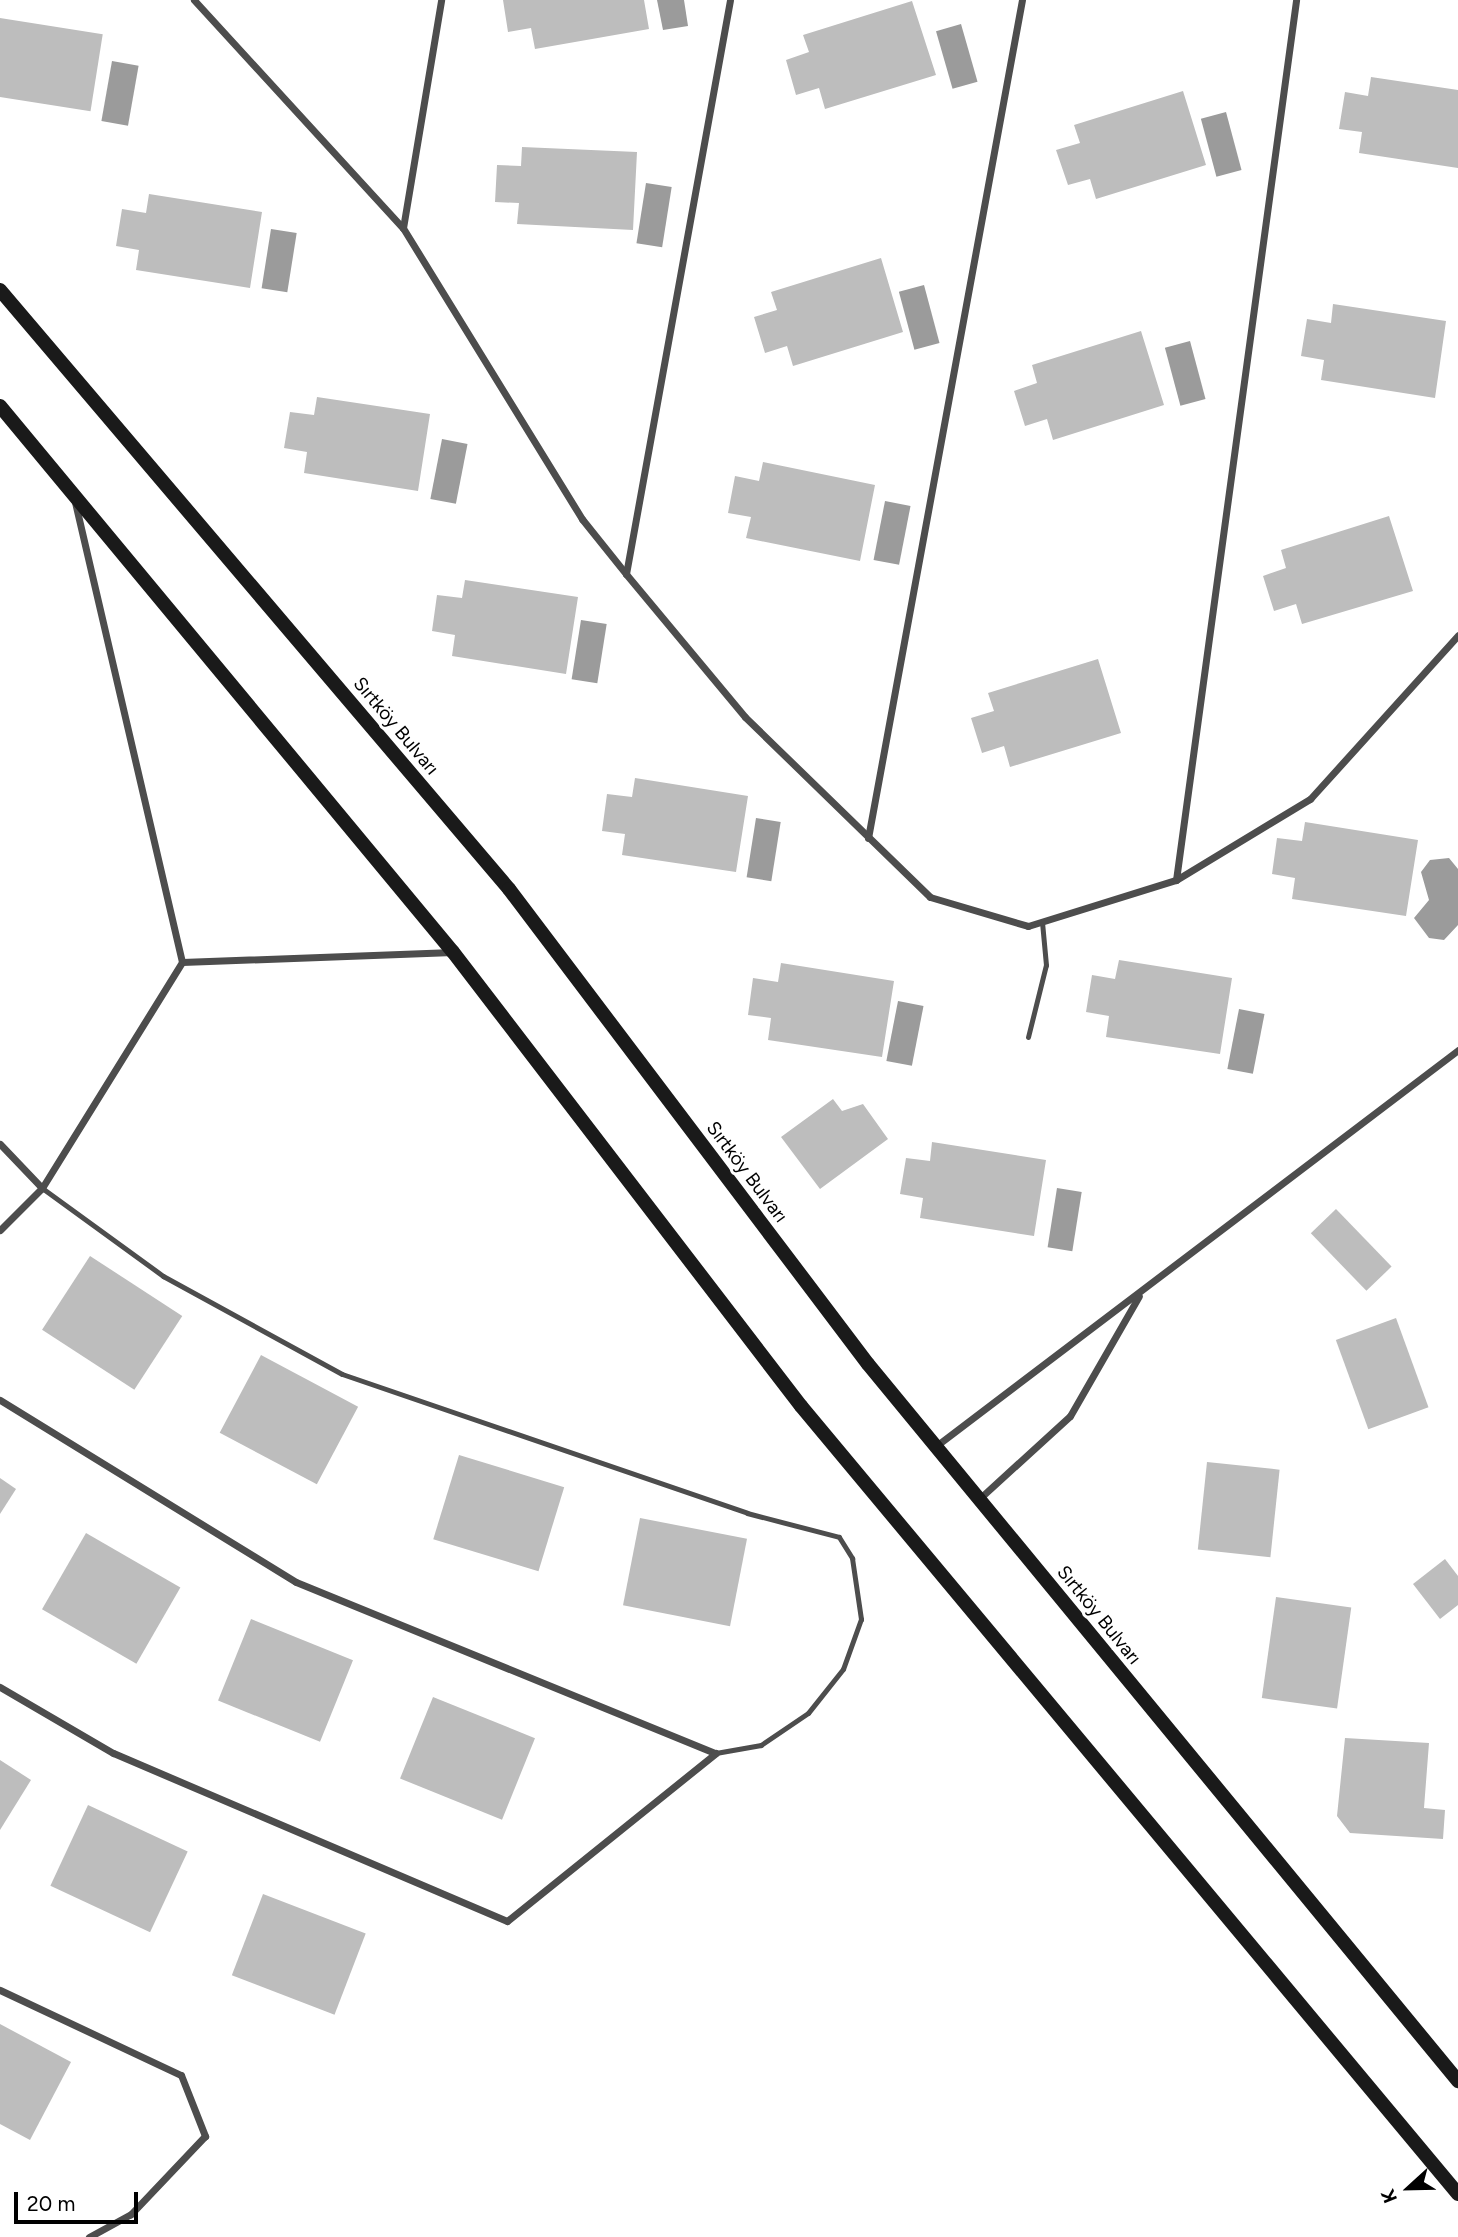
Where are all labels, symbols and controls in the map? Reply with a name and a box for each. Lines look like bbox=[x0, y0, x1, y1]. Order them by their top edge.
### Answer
street label: Sırtköy Bulvarı bbox=[348, 672, 444, 780]
street label: Sırtköy Bulvarı bbox=[702, 1117, 792, 1227]
street label: Sırtköy Bulvarı bbox=[1052, 1561, 1146, 1669]
north arrow bbox=[1374, 2153, 1444, 2223]
scale bar bbox=[18, 2178, 142, 2222]
text: K bbox=[1376, 2186, 1402, 2206]
text: 20 m bbox=[27, 2191, 75, 2216]

